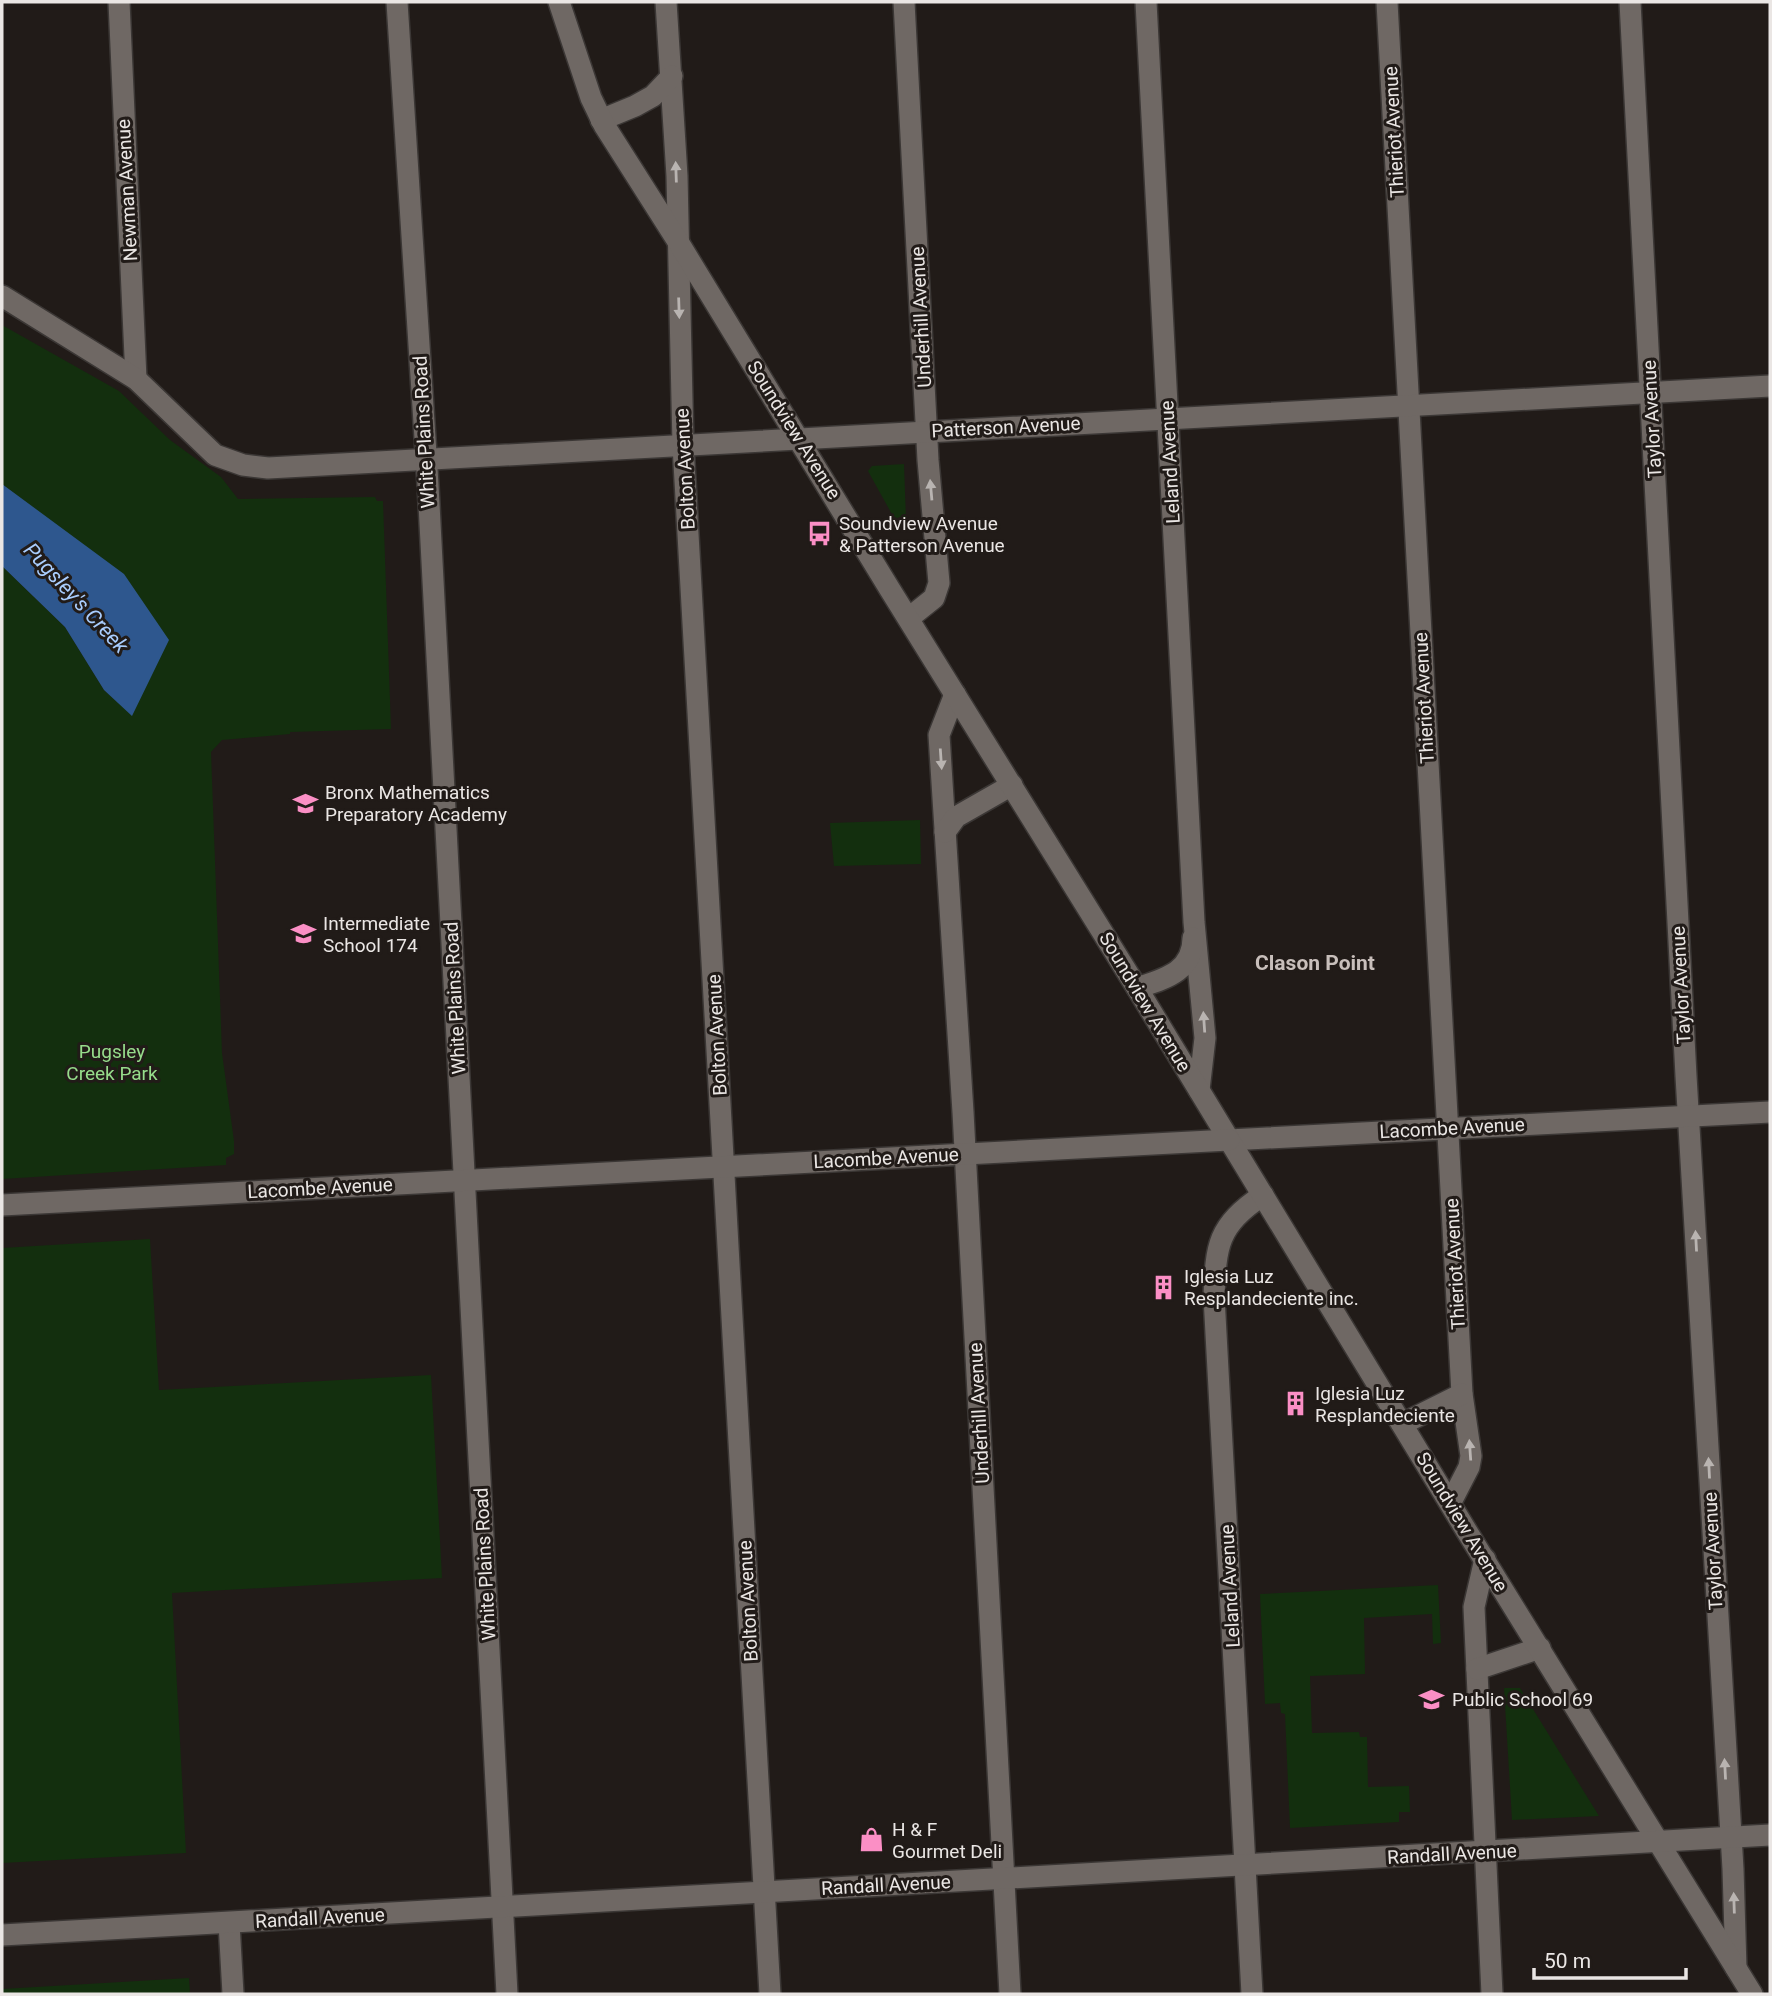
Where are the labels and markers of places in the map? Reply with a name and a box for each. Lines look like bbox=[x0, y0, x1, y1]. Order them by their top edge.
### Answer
place label: Soundview Avenue & Patterson Avenue bbox=[839, 512, 1005, 557]
bus stop icon: Soundview Avenue & Patterson Avenue bbox=[805, 520, 833, 548]
place label: Bronx Mathematics Preparatory Academy bbox=[325, 781, 507, 826]
school or university icon: Bronx Mathematics Preparatory Academy bbox=[291, 789, 319, 817]
place label: Intermediate School 174 bbox=[323, 912, 430, 957]
school or university icon: Intermediate School 174 bbox=[289, 920, 317, 948]
place label: Iglesia Luz Resplandeciente inc. bbox=[1184, 1265, 1359, 1310]
building icon: Iglesia Luz Resplandeciente inc. bbox=[1150, 1273, 1178, 1301]
place label: Iglesia Luz Resplandeciente bbox=[1315, 1382, 1455, 1427]
building icon: Iglesia Luz Resplandeciente bbox=[1281, 1390, 1309, 1418]
school or university icon: Public School 69 bbox=[1418, 1685, 1446, 1713]
place label: Public School 69 bbox=[1452, 1688, 1593, 1711]
place label: H & F Gourmet Deli bbox=[892, 1818, 1002, 1863]
shop icon: H & F Gourmet Deli bbox=[858, 1826, 886, 1854]

